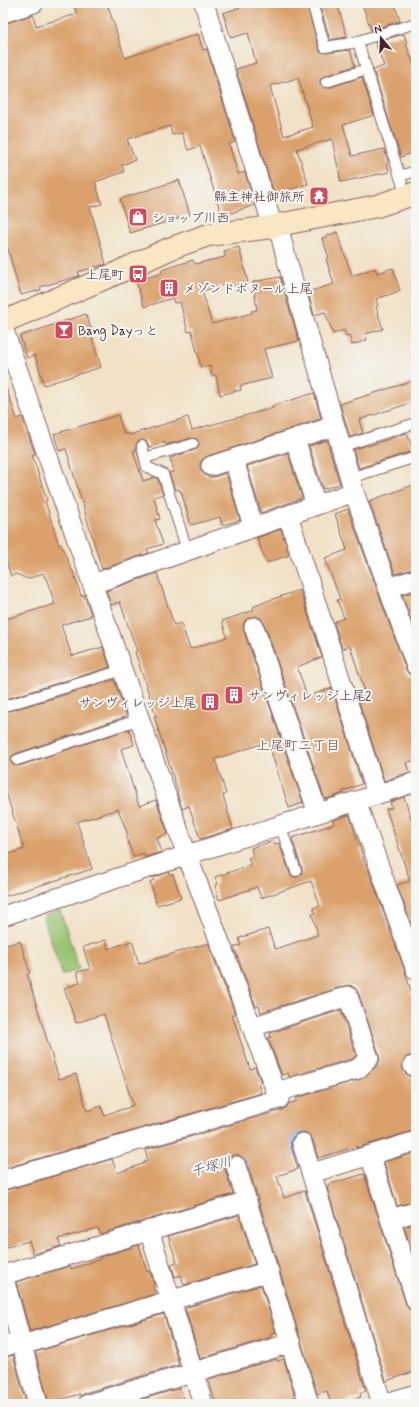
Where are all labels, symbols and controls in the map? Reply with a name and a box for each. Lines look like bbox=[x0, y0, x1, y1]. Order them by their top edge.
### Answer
north arrow bbox=[361, 18, 401, 58]
text: N bbox=[372, 22, 384, 37]
temple icon: 縣主神社御旅所 bbox=[308, 185, 330, 207]
place label: 縣主神社御旅所 bbox=[214, 189, 305, 206]
shop icon: ショップ川西 bbox=[127, 206, 149, 228]
place label: ショップ川西 bbox=[152, 210, 229, 227]
bus stop icon: 上尾町 bbox=[127, 263, 149, 285]
place label: 上尾町 bbox=[85, 267, 124, 284]
building icon: メゾンドボヌール上尾 bbox=[158, 277, 180, 299]
place label: メゾンドボヌール上尾 bbox=[183, 281, 312, 298]
bar icon: Bang Dayっと bbox=[53, 319, 75, 341]
place label: Bang Dayっと bbox=[78, 323, 158, 341]
building icon: サンヴィレッジ上尾2 bbox=[223, 684, 245, 706]
place label: サンヴィレッジ上尾2 bbox=[248, 688, 372, 705]
building icon: サンヴィレッジ上尾 bbox=[199, 691, 221, 713]
place label: サンヴィレッジ上尾 bbox=[79, 695, 196, 712]
district label: 上尾町二丁目 bbox=[256, 737, 340, 755]
water label: 千塚川 bbox=[189, 1153, 234, 1181]

